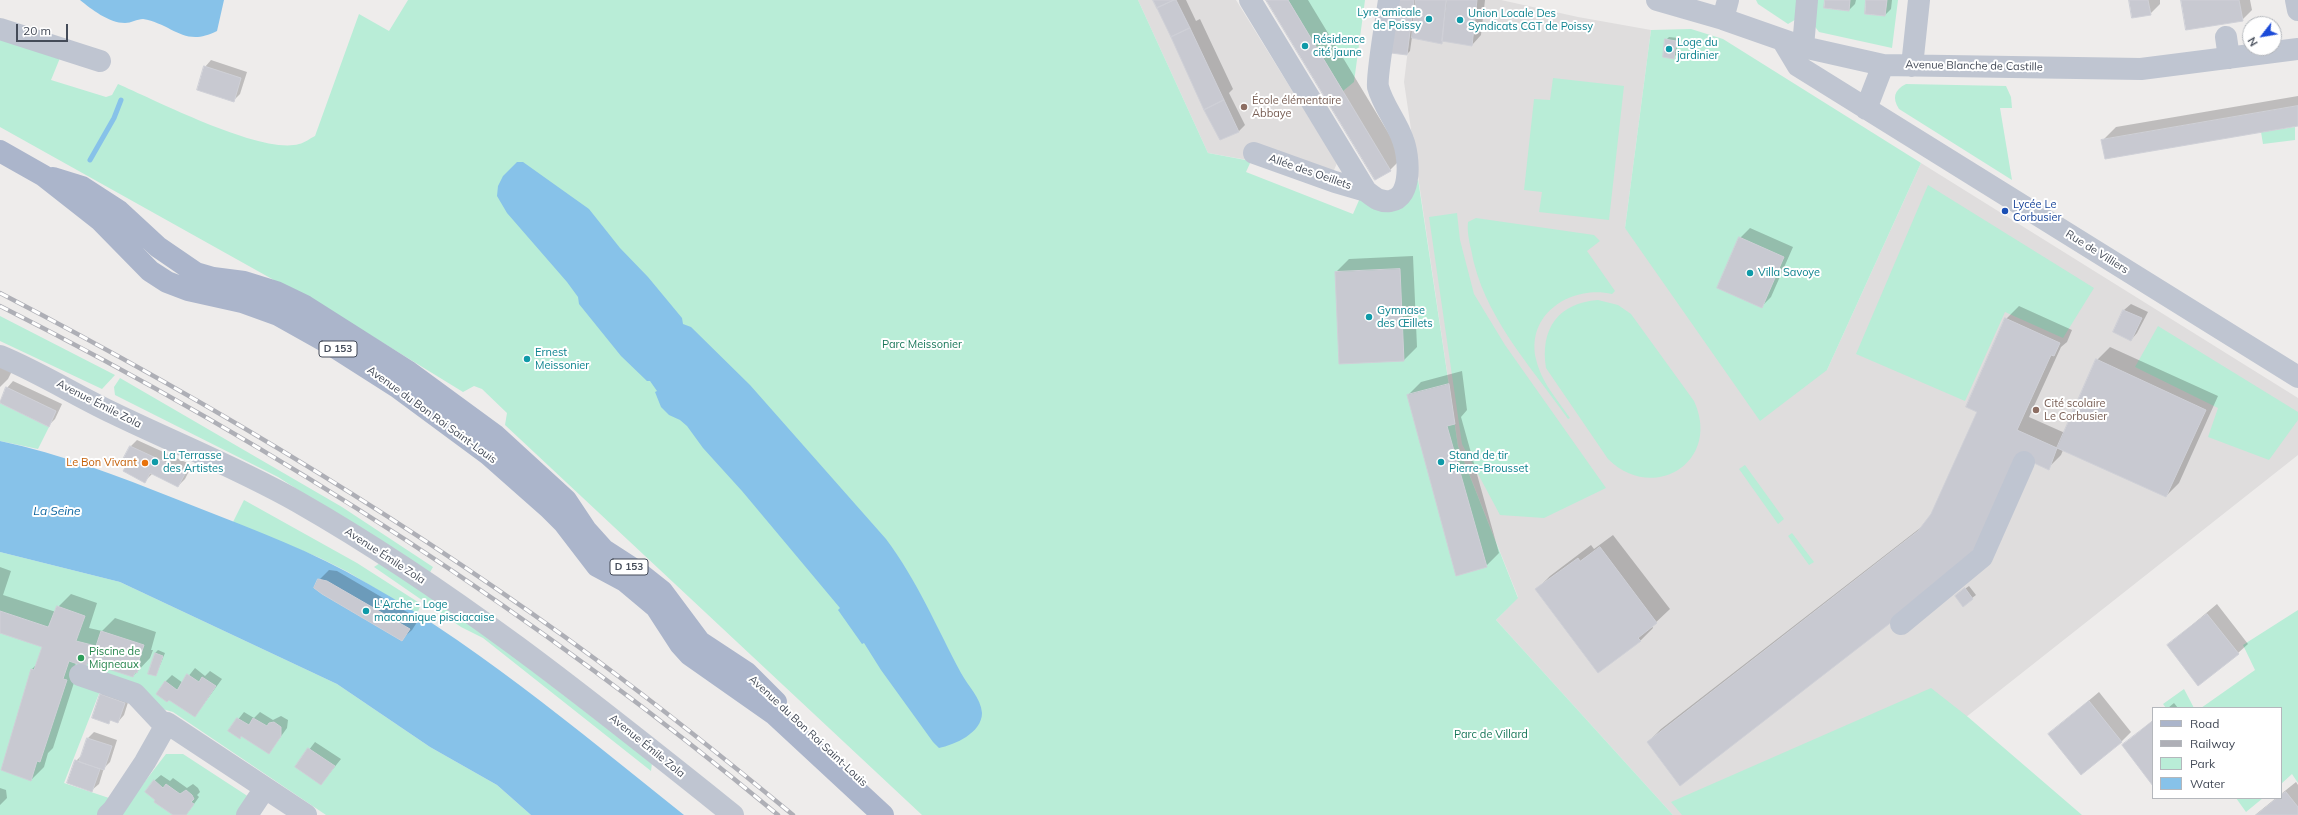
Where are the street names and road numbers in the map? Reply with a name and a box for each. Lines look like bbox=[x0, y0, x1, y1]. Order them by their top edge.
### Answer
street label: Avenue Blanche de Castille bbox=[1905, 58, 2043, 74]
street label: Allée des Oeillets bbox=[1267, 152, 1353, 192]
street label: Rue de Villiers bbox=[2063, 227, 2131, 277]
road number: D 153 bbox=[319, 341, 357, 357]
street label: Avenue du Bon Roi Saint-Louis bbox=[365, 364, 499, 466]
street label: Avenue Émile Zola bbox=[54, 377, 144, 431]
street label: Avenue Émile Zola bbox=[342, 525, 428, 587]
road number: D 153 bbox=[610, 559, 648, 575]
street label: Avenue du Bon Roi Saint-Louis bbox=[746, 673, 870, 789]
street label: Avenue Émile Zola bbox=[607, 712, 687, 780]

